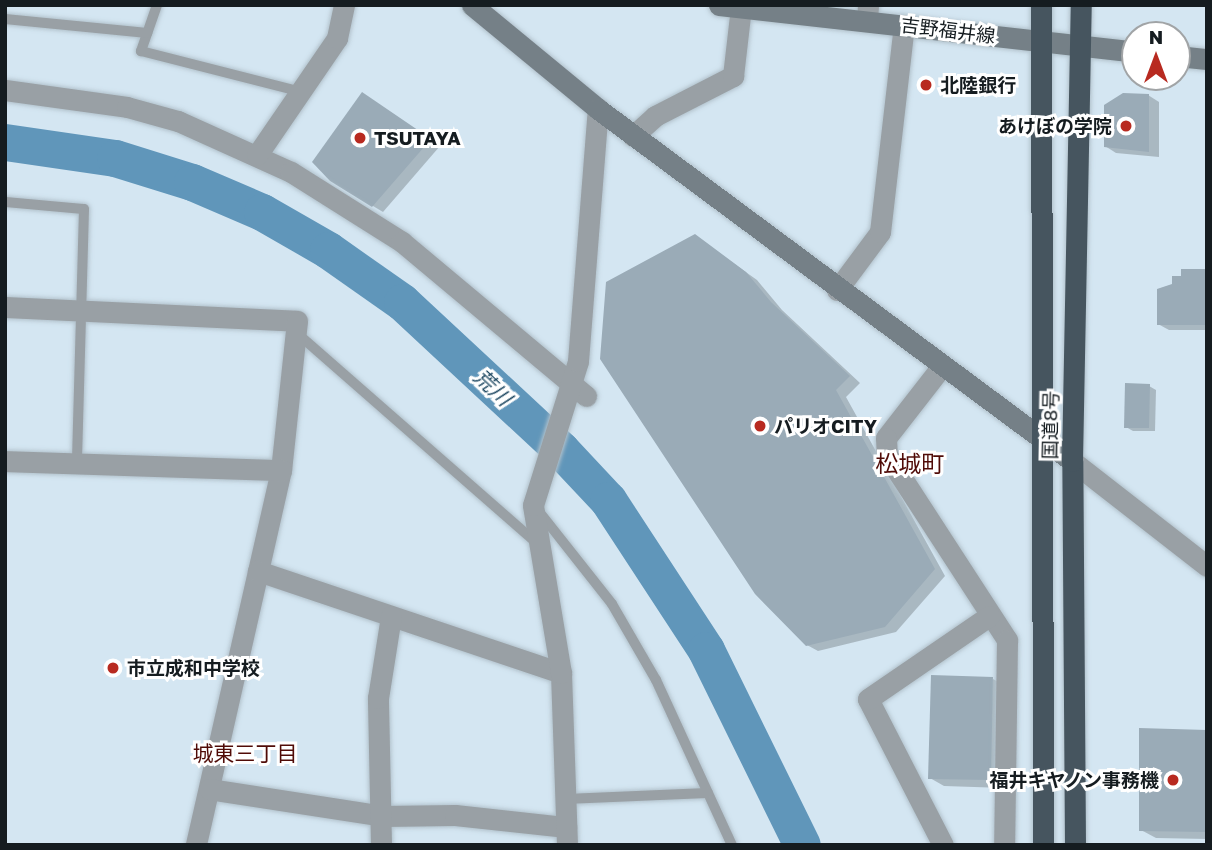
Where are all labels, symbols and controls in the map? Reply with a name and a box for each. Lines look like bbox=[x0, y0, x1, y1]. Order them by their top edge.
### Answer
street label: 吉野福井線 bbox=[899, 13, 997, 47]
north arrow bbox=[1121, 21, 1191, 91]
text: N bbox=[1149, 25, 1163, 48]
place label: 北陸銀行 bbox=[940, 74, 1016, 96]
marker: 北陸銀行 bbox=[918, 77, 934, 93]
place label: あけぼの学院 bbox=[998, 115, 1112, 137]
marker: あけぼの学院 bbox=[1118, 118, 1134, 134]
place label: TSUTAYA bbox=[374, 127, 461, 149]
marker: TSUTAYA bbox=[352, 130, 368, 146]
water label: 荒川 bbox=[469, 363, 517, 411]
street label: 国道8号 bbox=[1038, 391, 1062, 459]
place label: パリオCITY bbox=[774, 415, 877, 437]
marker: パリオCITY bbox=[752, 418, 768, 434]
district label: 松城町 bbox=[876, 449, 944, 477]
place label: 市立成和中学校 bbox=[127, 657, 260, 679]
marker: 市立成和中学校 bbox=[105, 660, 121, 676]
district label: 城東三丁目 bbox=[193, 740, 297, 766]
place label: 福井キヤノン事務機 bbox=[988, 769, 1159, 791]
marker: 福井キヤノン事務機 bbox=[1165, 772, 1181, 788]

